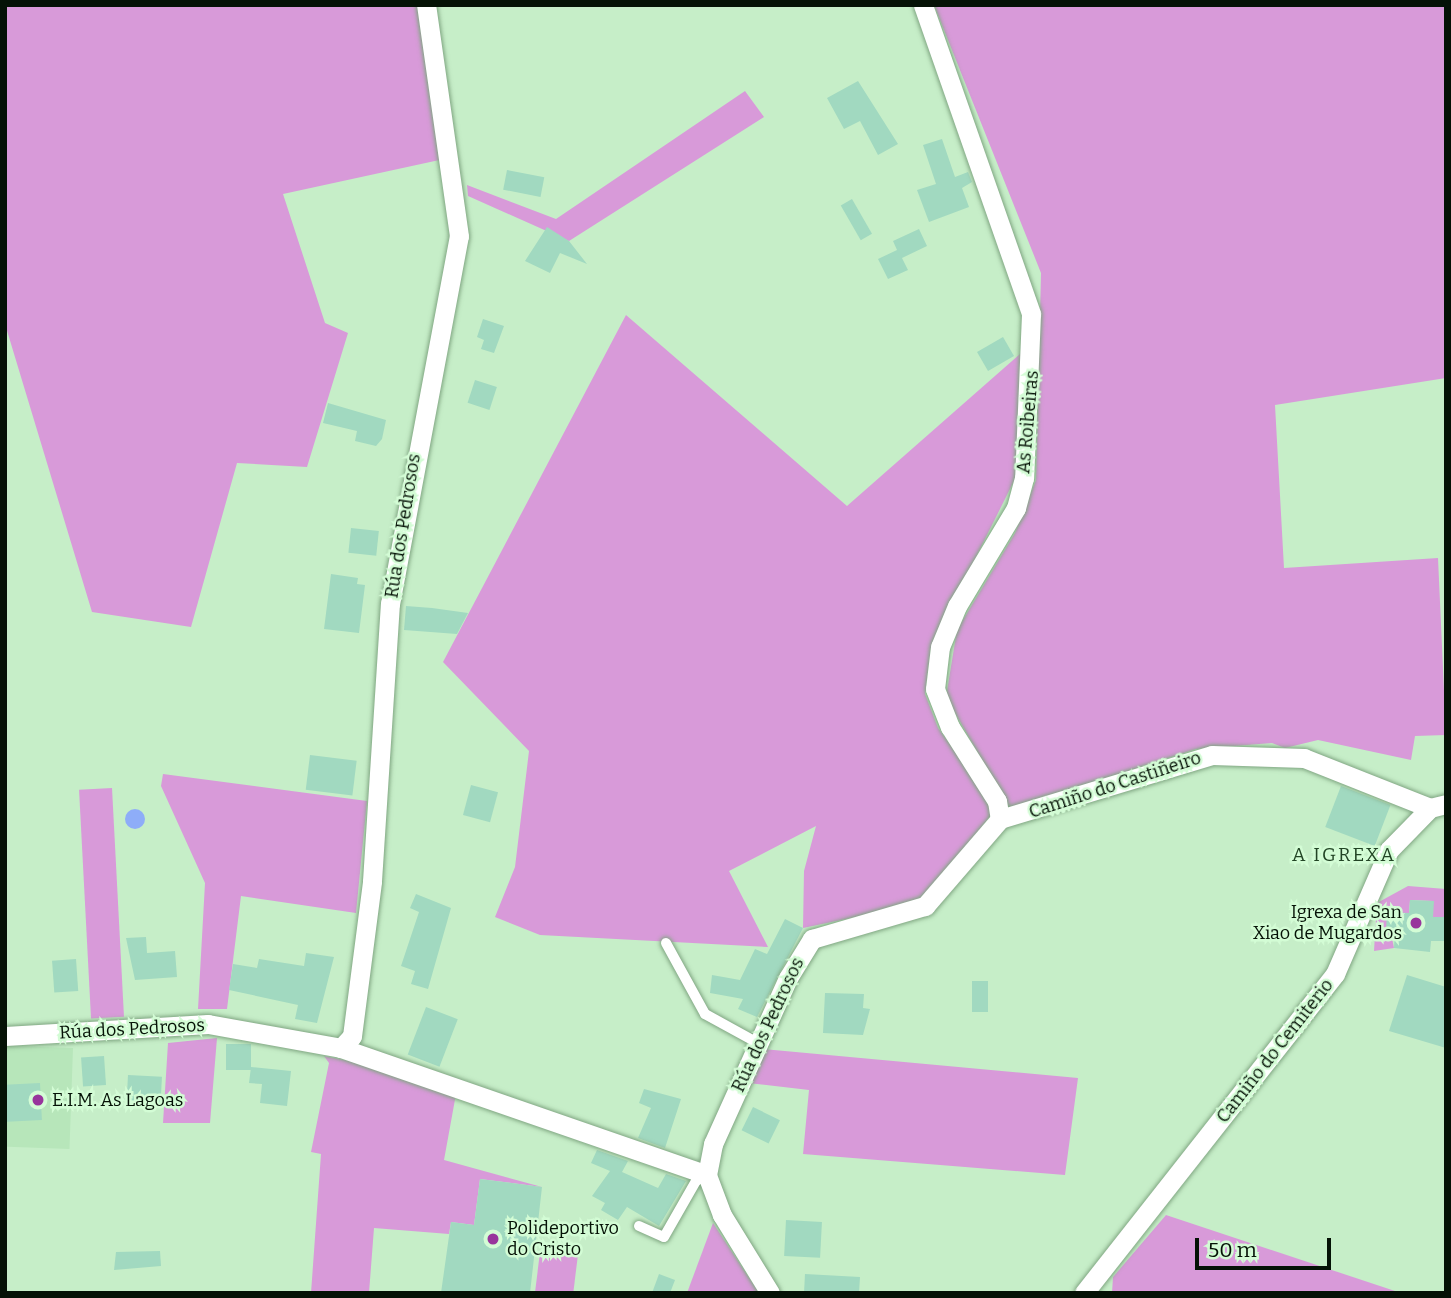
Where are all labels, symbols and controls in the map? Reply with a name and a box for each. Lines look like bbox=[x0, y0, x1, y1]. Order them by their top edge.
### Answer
street label: As Roibeiras bbox=[1013, 370, 1043, 474]
street label: Rúa dos Pedrosos bbox=[381, 452, 425, 600]
street label: Camiño do Castiñeiro bbox=[1026, 747, 1204, 823]
district label: A IGREXA bbox=[1293, 844, 1395, 866]
place label: Igrexa de San Xiao de Mugardos bbox=[1253, 902, 1402, 944]
marker: Igrexa de San Xiao de Mugardos bbox=[1408, 915, 1424, 931]
street label: Rúa dos Pedrosos bbox=[727, 954, 809, 1096]
street label: Camiño do Cemiterio bbox=[1212, 975, 1338, 1127]
street label: Rúa dos Pedrosos bbox=[59, 1014, 205, 1044]
place label: E.I.M. As Lagoas bbox=[52, 1089, 183, 1111]
marker: E.I.M. As Lagoas bbox=[30, 1092, 46, 1108]
place label: Polideportivo do Cristo bbox=[507, 1218, 619, 1260]
scale bar bbox=[1199, 1224, 1336, 1268]
marker: Polideportivo do Cristo bbox=[485, 1231, 501, 1247]
text: 50 m bbox=[1208, 1237, 1257, 1263]

